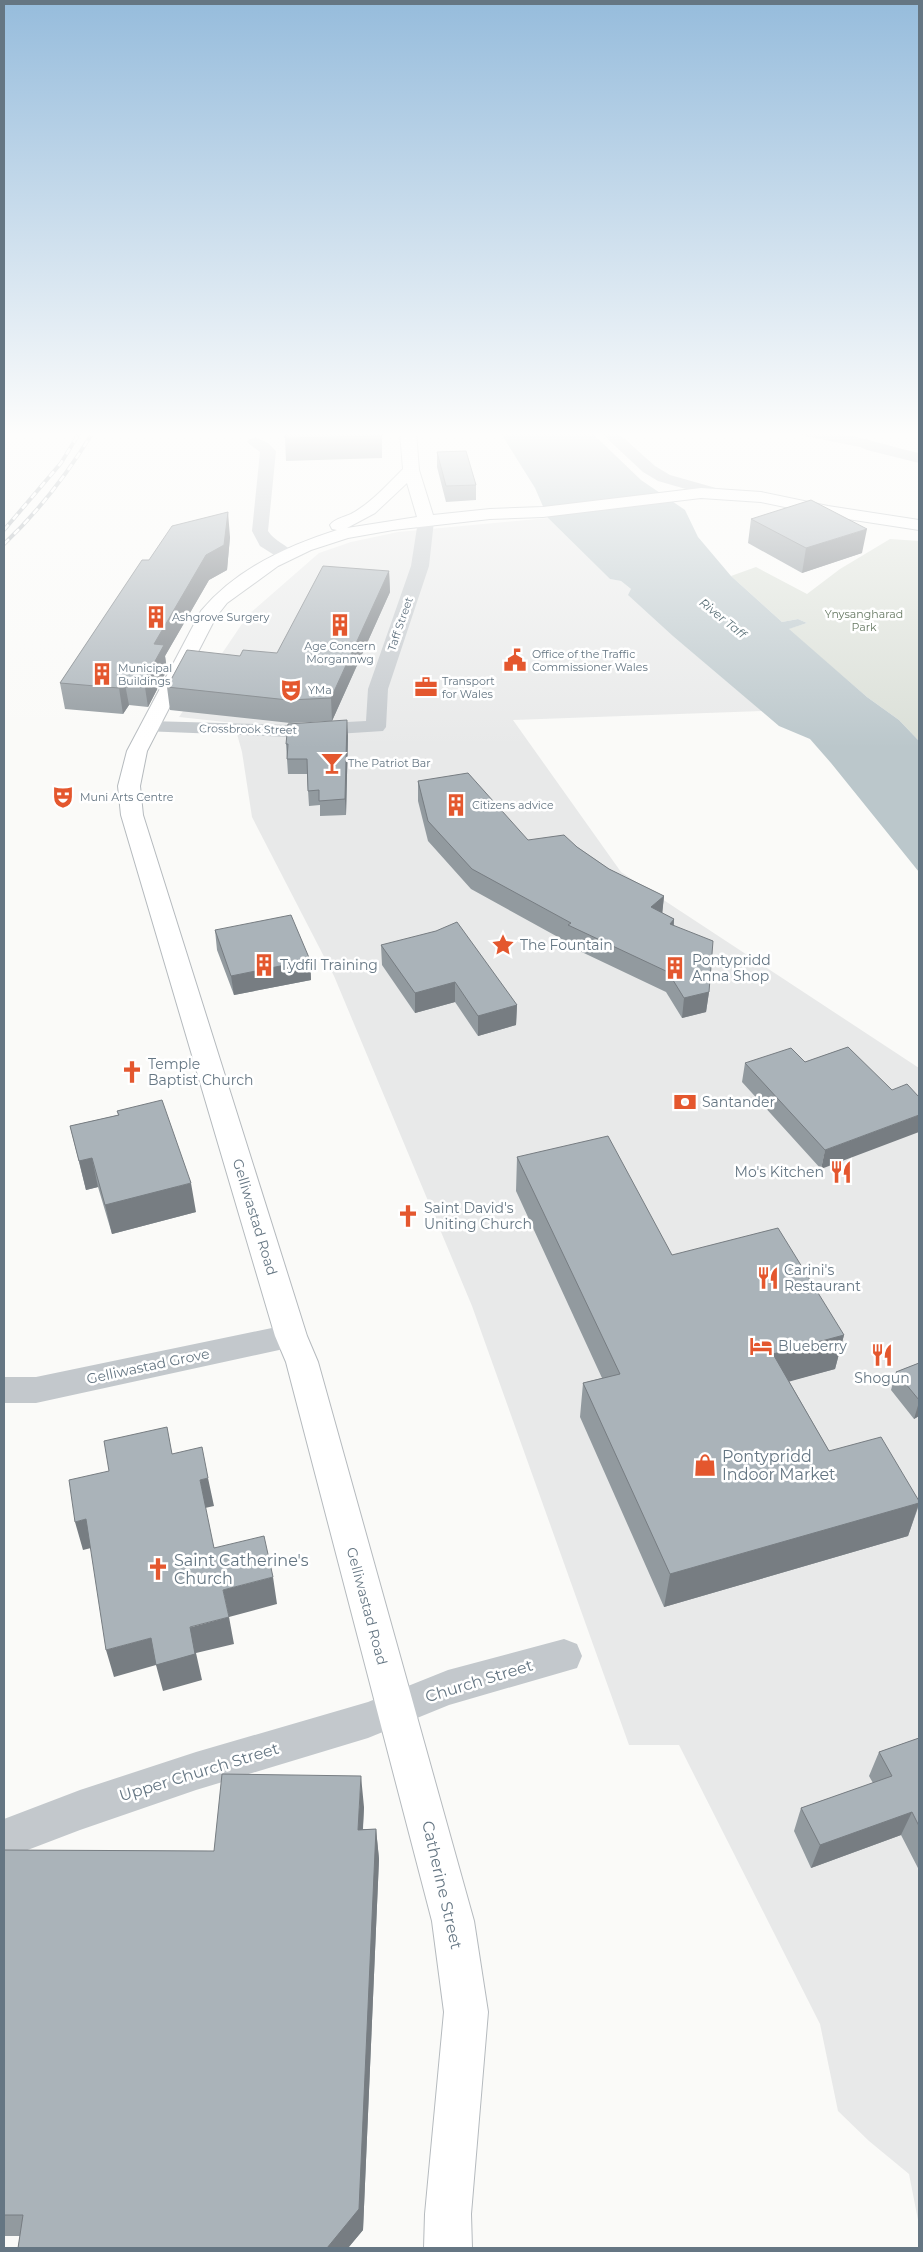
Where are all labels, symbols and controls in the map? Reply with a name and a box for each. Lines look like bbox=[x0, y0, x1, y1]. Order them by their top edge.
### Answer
street label: Taff Street bbox=[384, 595, 416, 653]
water label: River Taff bbox=[697, 595, 751, 643]
building icon: Ashgrove Surgery bbox=[143, 604, 169, 630]
park label: Ynysangharad Park bbox=[825, 607, 903, 634]
place label: Ashgrove Surgery bbox=[172, 610, 269, 624]
building icon: Age Concern Morgannwg bbox=[327, 612, 353, 638]
place label: Age Concern Morgannwg bbox=[304, 639, 376, 666]
public building icon: Office of the Traffic Commissioner Wales bbox=[502, 647, 528, 673]
place label: Office of the Traffic Commissioner Wales bbox=[532, 647, 648, 674]
building icon: Municipal Buildings bbox=[89, 661, 115, 687]
place label: Municipal Buildings bbox=[118, 661, 172, 688]
office icon: Transport for Wales bbox=[413, 674, 439, 700]
place label: Transport for Wales bbox=[442, 674, 495, 701]
theatre icon: YMa bbox=[278, 677, 304, 703]
place label: YMa bbox=[308, 683, 332, 697]
street label: Crossbrook Street bbox=[199, 721, 298, 737]
bar icon: The Patriot Bar bbox=[319, 750, 345, 776]
place label: The Patriot Bar bbox=[348, 756, 431, 770]
theatre icon: Muni Arts Centre bbox=[50, 784, 76, 810]
place label: Muni Arts Centre bbox=[80, 790, 174, 804]
building icon: Citizens advice bbox=[443, 792, 469, 818]
place label: Citizens advice bbox=[472, 798, 554, 812]
place icon: The Fountain bbox=[490, 932, 516, 958]
place label: The Fountain bbox=[520, 936, 613, 954]
place label: Pontypridd Anna Shop bbox=[692, 951, 771, 985]
building icon: Tydfil Training bbox=[251, 952, 277, 978]
building icon: Pontypridd Anna Shop bbox=[662, 955, 688, 981]
place label: Tydfil Training bbox=[280, 956, 378, 974]
place label: Temple Baptist Church bbox=[148, 1055, 253, 1089]
church icon: Temple Baptist Church bbox=[119, 1059, 145, 1085]
bank icon: Santander bbox=[672, 1089, 698, 1115]
place label: Santander bbox=[702, 1093, 775, 1111]
street label: Gelliwastad Road bbox=[229, 1156, 281, 1278]
restaurant icon: Mo's Kitchen bbox=[828, 1159, 854, 1185]
place label: Mo's Kitchen bbox=[735, 1163, 824, 1181]
place label: Saint David's Uniting Church bbox=[424, 1199, 532, 1233]
church icon: Saint David's Uniting Church bbox=[395, 1203, 421, 1229]
place label: Carini's Restaurant bbox=[784, 1261, 861, 1295]
restaurant icon: Carini's Restaurant bbox=[755, 1265, 781, 1291]
hotel icon: Blueberry bbox=[748, 1333, 774, 1359]
place label: Blueberry bbox=[778, 1337, 847, 1355]
restaurant icon: Shogun bbox=[869, 1342, 895, 1368]
street label: Gelliwastad Grove bbox=[85, 1344, 211, 1388]
place label: Shogun bbox=[854, 1369, 910, 1387]
place label: Pontypridd Indoor Market bbox=[722, 1447, 836, 1484]
shop icon: Pontypridd Indoor Market bbox=[692, 1452, 718, 1478]
street label: Gelliwastad Road bbox=[343, 1545, 391, 1667]
place label: Saint Catherine's Church bbox=[174, 1551, 309, 1588]
church icon: Saint Catherine's Church bbox=[145, 1556, 171, 1582]
street label: Church Street bbox=[423, 1655, 536, 1706]
street label: Upper Church Street bbox=[117, 1738, 282, 1805]
street label: Catherine Street bbox=[418, 1819, 466, 1952]

